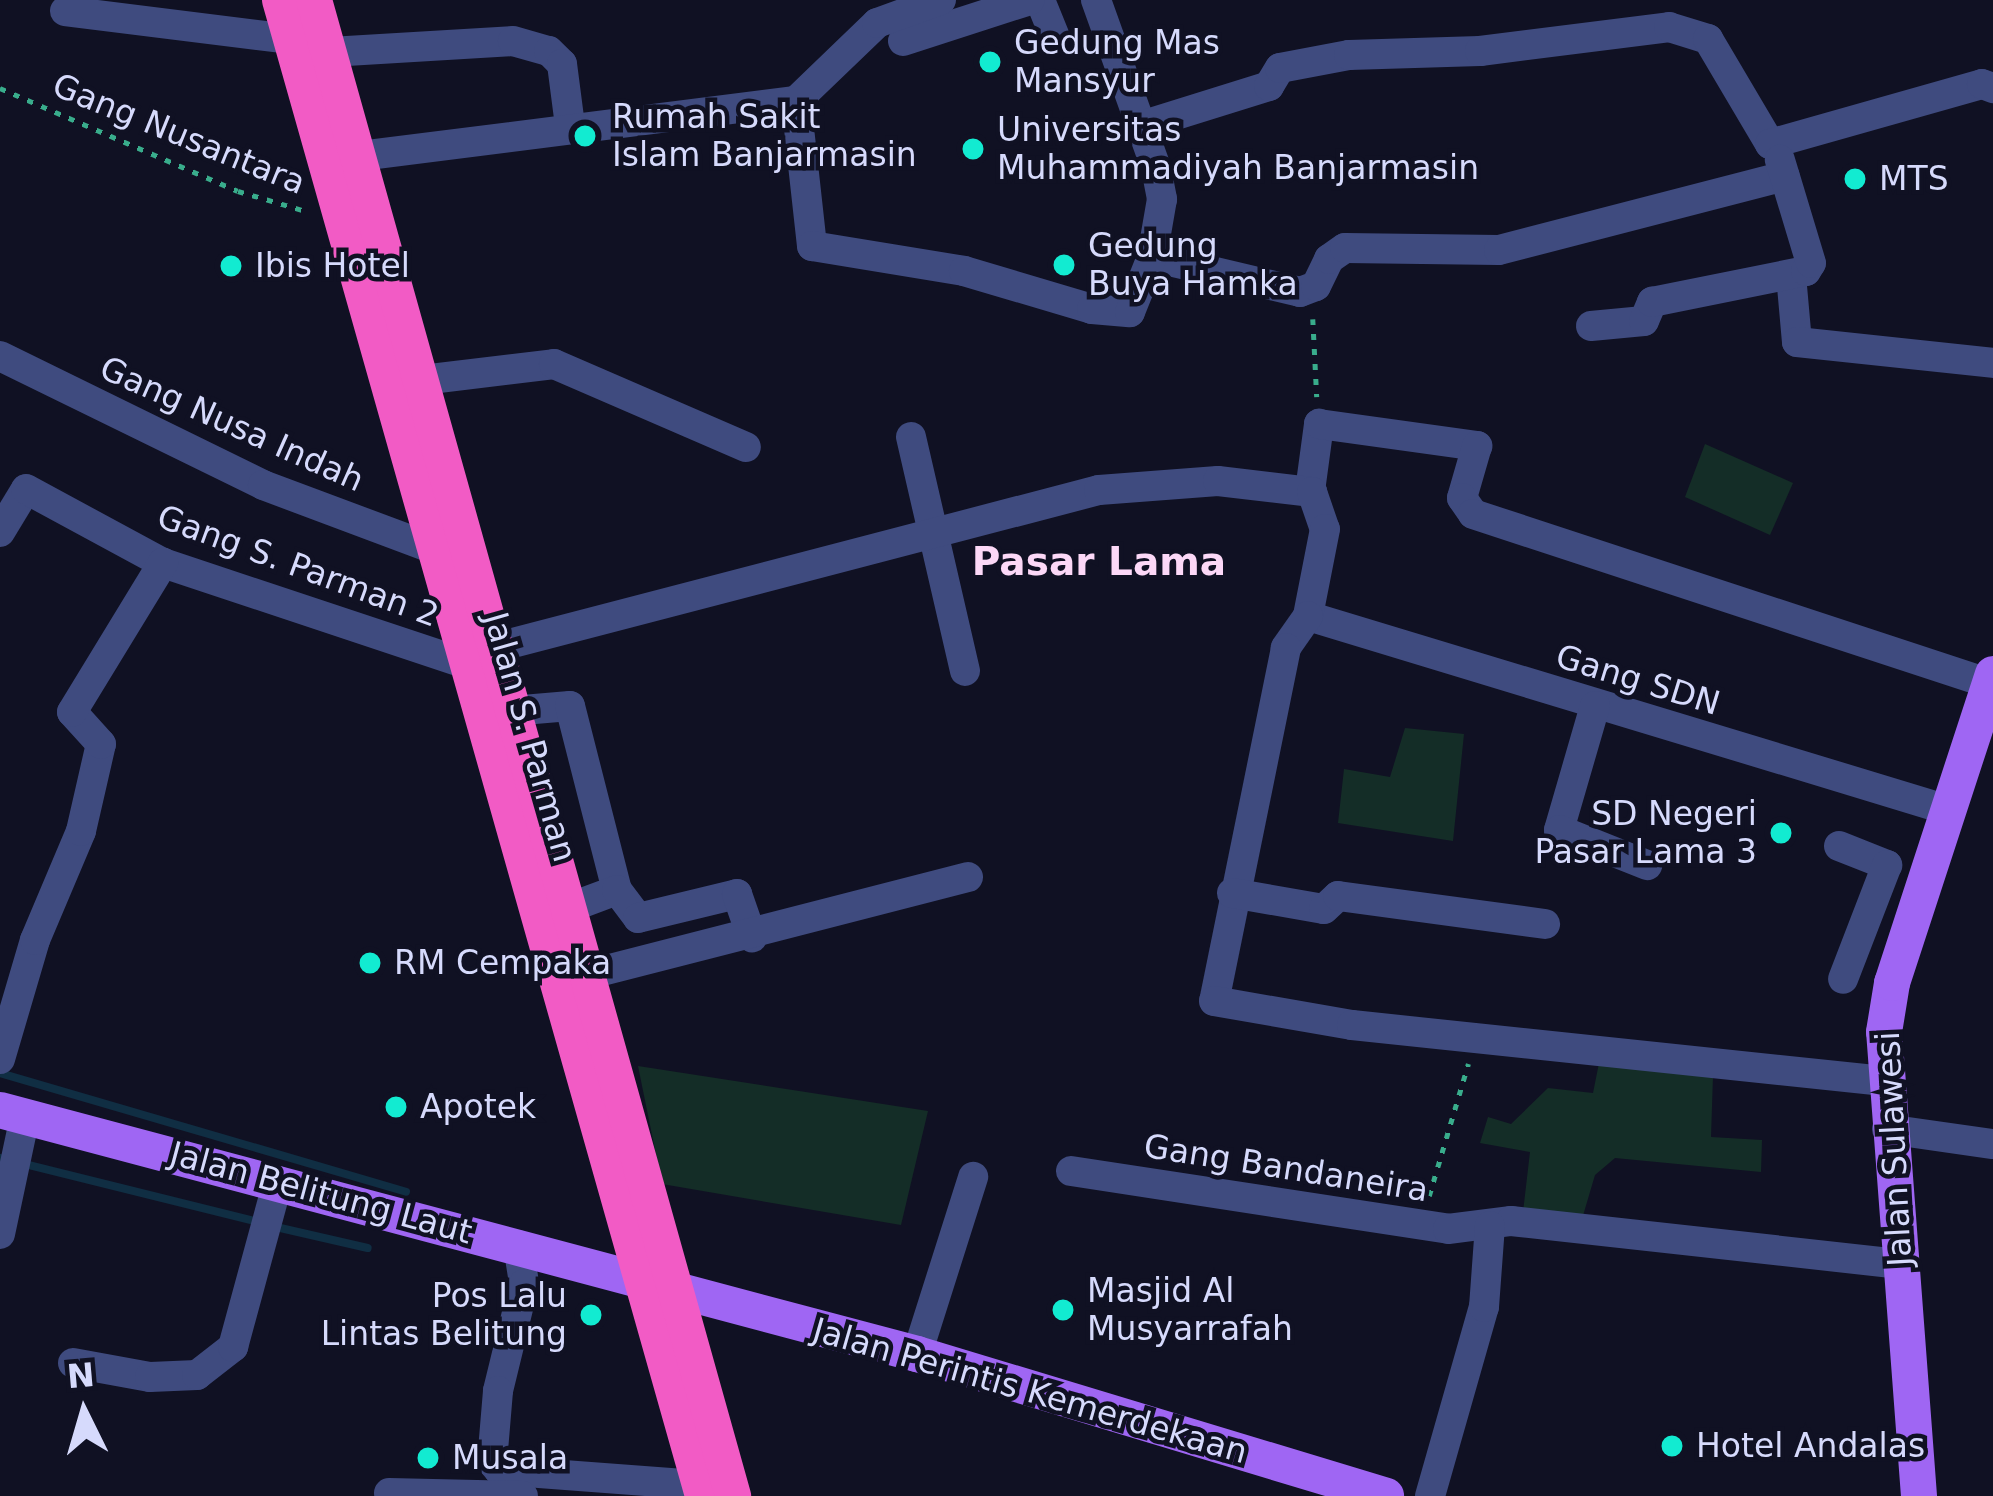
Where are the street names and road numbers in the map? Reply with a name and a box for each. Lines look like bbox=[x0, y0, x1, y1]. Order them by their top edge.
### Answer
street label: Gang Nusantara bbox=[47, 65, 311, 203]
street label: Gang Nusa Indah bbox=[94, 348, 370, 500]
street label: Gang S. Parman 2 bbox=[152, 497, 444, 635]
street label: Jalan S. Parman bbox=[475, 608, 585, 866]
street label: Gang SDN bbox=[1551, 636, 1725, 724]
street label: Jalan Sulawesi bbox=[1868, 1030, 1920, 1268]
street label: Gang Bandaneira bbox=[1141, 1126, 1431, 1210]
street label: Jalan Belitung Laut bbox=[166, 1134, 476, 1252]
street label: Jalan Perintis Kemerdekaan bbox=[808, 1310, 1252, 1472]

